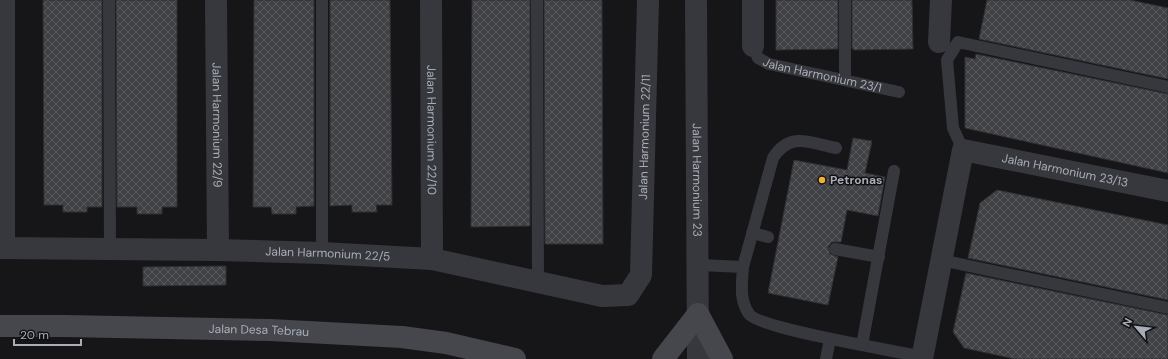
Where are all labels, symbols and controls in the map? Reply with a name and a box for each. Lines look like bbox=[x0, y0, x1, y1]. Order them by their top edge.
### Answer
street label: Jalan Harmonium 23/1 bbox=[760, 54, 883, 96]
street label: Jalan Harmonium 22/9 bbox=[208, 62, 226, 188]
street label: Jalan Harmonium 22/10 bbox=[423, 65, 440, 195]
street label: Jalan Harmonium 22/11 bbox=[635, 74, 654, 200]
street label: Jalan Harmonium 23 bbox=[689, 123, 705, 237]
street label: Jalan Harmonium 23/13 bbox=[1000, 150, 1130, 191]
place label: Petronas bbox=[830, 172, 882, 188]
marker: Petronas bbox=[817, 175, 827, 185]
street label: Jalan Harmonium 22/5 bbox=[265, 243, 391, 265]
north arrow bbox=[1116, 307, 1156, 347]
text: N bbox=[1119, 315, 1135, 329]
scale bar bbox=[14, 321, 81, 347]
street label: Jalan Desa Tebrau bbox=[209, 321, 310, 340]
text: 20 m bbox=[20, 327, 49, 343]

